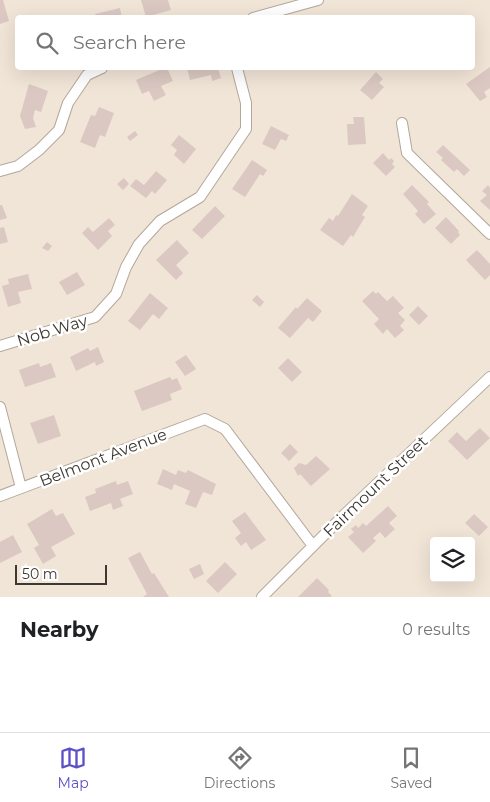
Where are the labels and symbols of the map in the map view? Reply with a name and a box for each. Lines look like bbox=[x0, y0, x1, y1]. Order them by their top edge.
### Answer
street label: Nob Way bbox=[15, 311, 90, 350]
street label: Belmont Avenue bbox=[37, 424, 170, 491]
street label: Fairmount Street bbox=[319, 431, 432, 541]
scale bar bbox=[15, 562, 108, 585]

